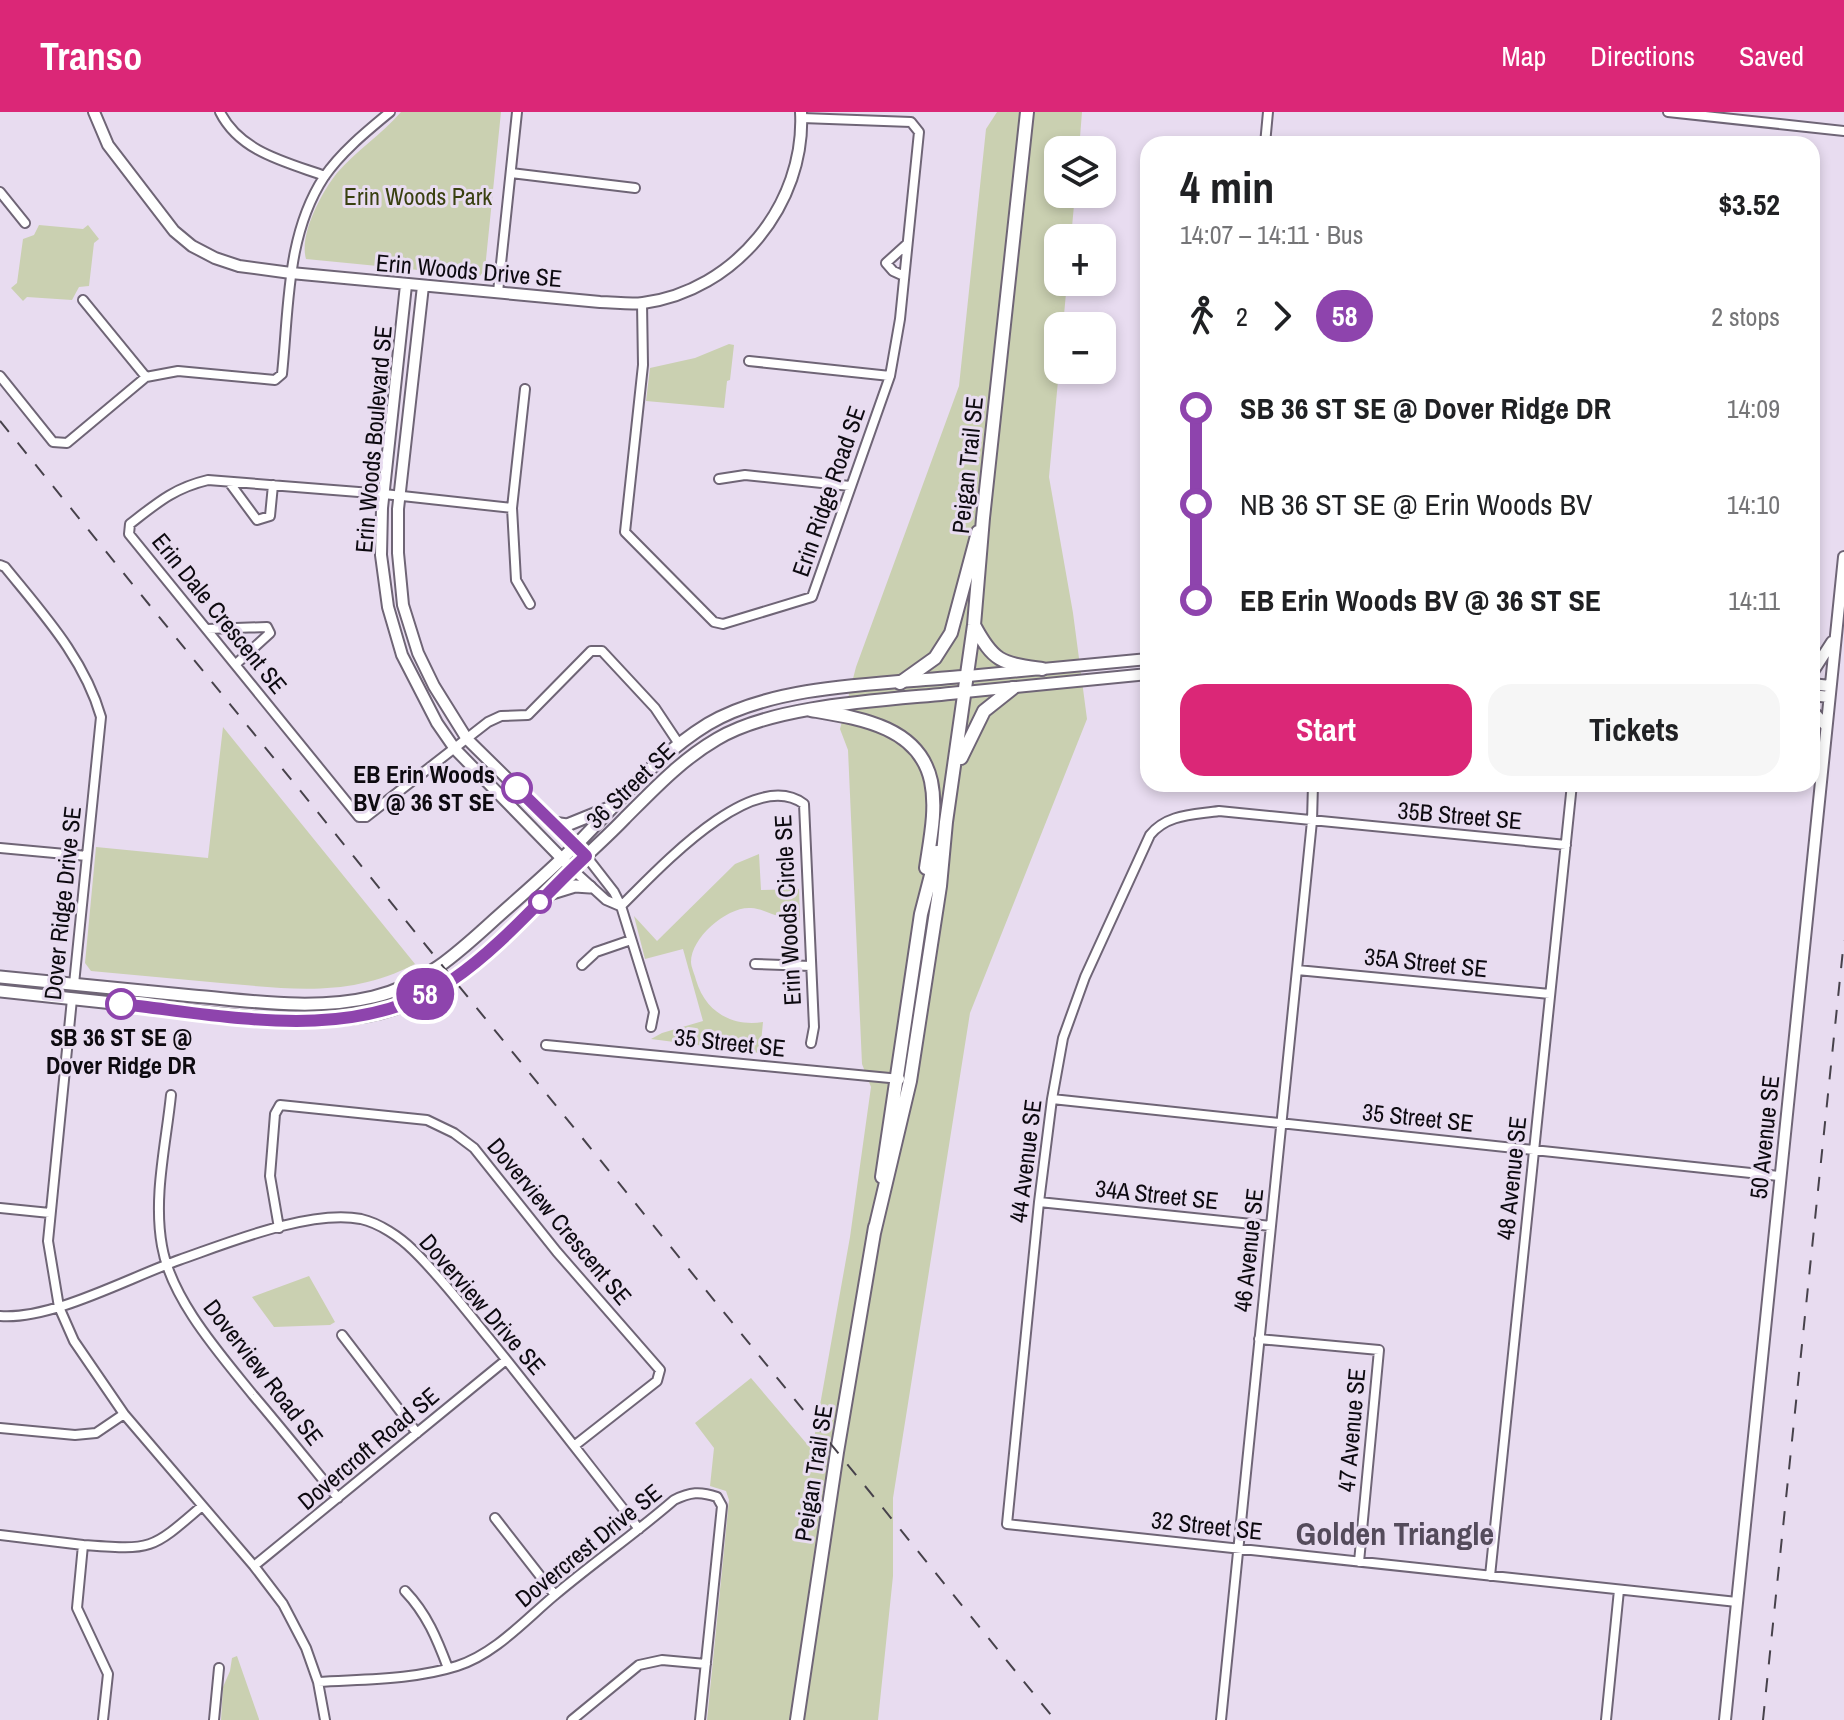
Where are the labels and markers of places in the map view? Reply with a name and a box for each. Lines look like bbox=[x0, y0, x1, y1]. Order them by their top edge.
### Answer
place label: EB Erin Woods BV @ 36 ST SE bbox=[353, 758, 495, 818]
marker: EB Erin Woods BV @ 36 ST SE bbox=[502, 773, 532, 803]
unlabelled marker bbox=[529, 891, 551, 913]
marker: SB 36 ST SE @ Dover Ridge DR bbox=[106, 989, 136, 1019]
place label: SB 36 ST SE @ Dover Ridge DR bbox=[46, 1021, 196, 1081]

